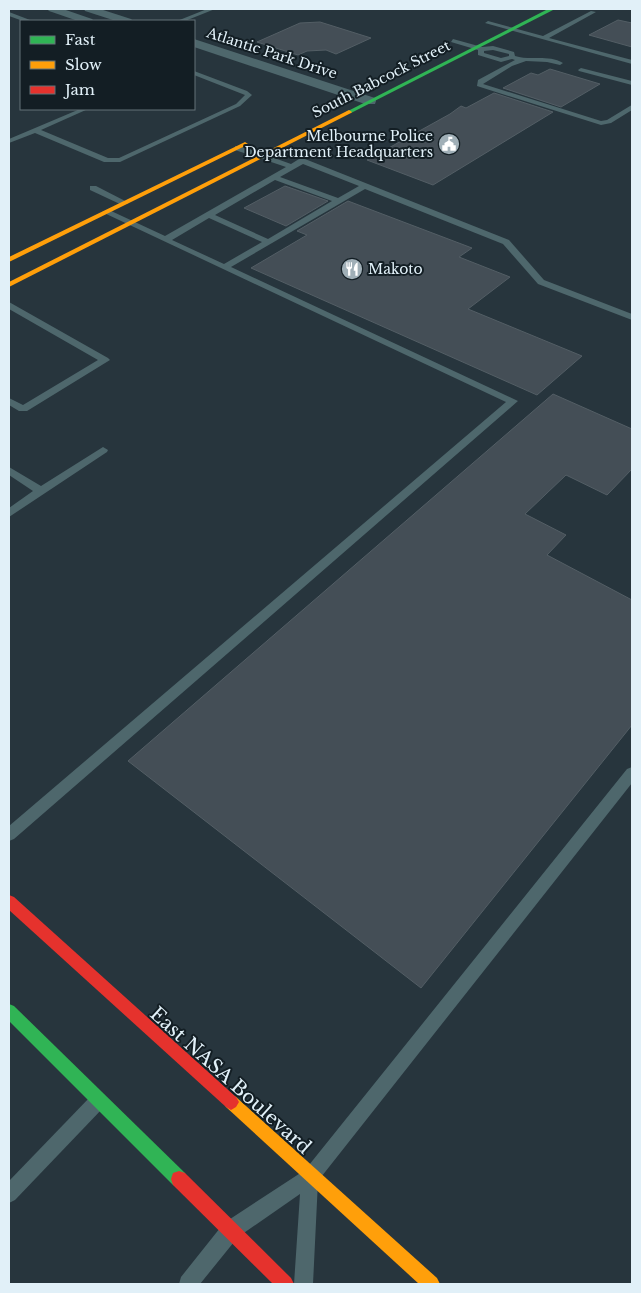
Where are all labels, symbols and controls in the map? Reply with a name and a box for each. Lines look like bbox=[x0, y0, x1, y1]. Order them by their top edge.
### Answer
legend bbox=[20, 20, 195, 110]
street label: Atlantic Park Drive bbox=[204, 23, 339, 83]
text: Fast bbox=[65, 30, 96, 49]
street label: South Babcock Street bbox=[309, 36, 454, 122]
text: Slow bbox=[65, 55, 102, 74]
text: Jam bbox=[63, 80, 95, 99]
place label: Melbourne Police Department Headquarters bbox=[244, 127, 433, 161]
public building icon: Melbourne Police Department Headquarters bbox=[437, 132, 461, 156]
restaurant icon: Makoto bbox=[340, 257, 364, 281]
place label: Makoto bbox=[368, 260, 423, 278]
street label: East NASA Boulevard bbox=[145, 1002, 316, 1159]

